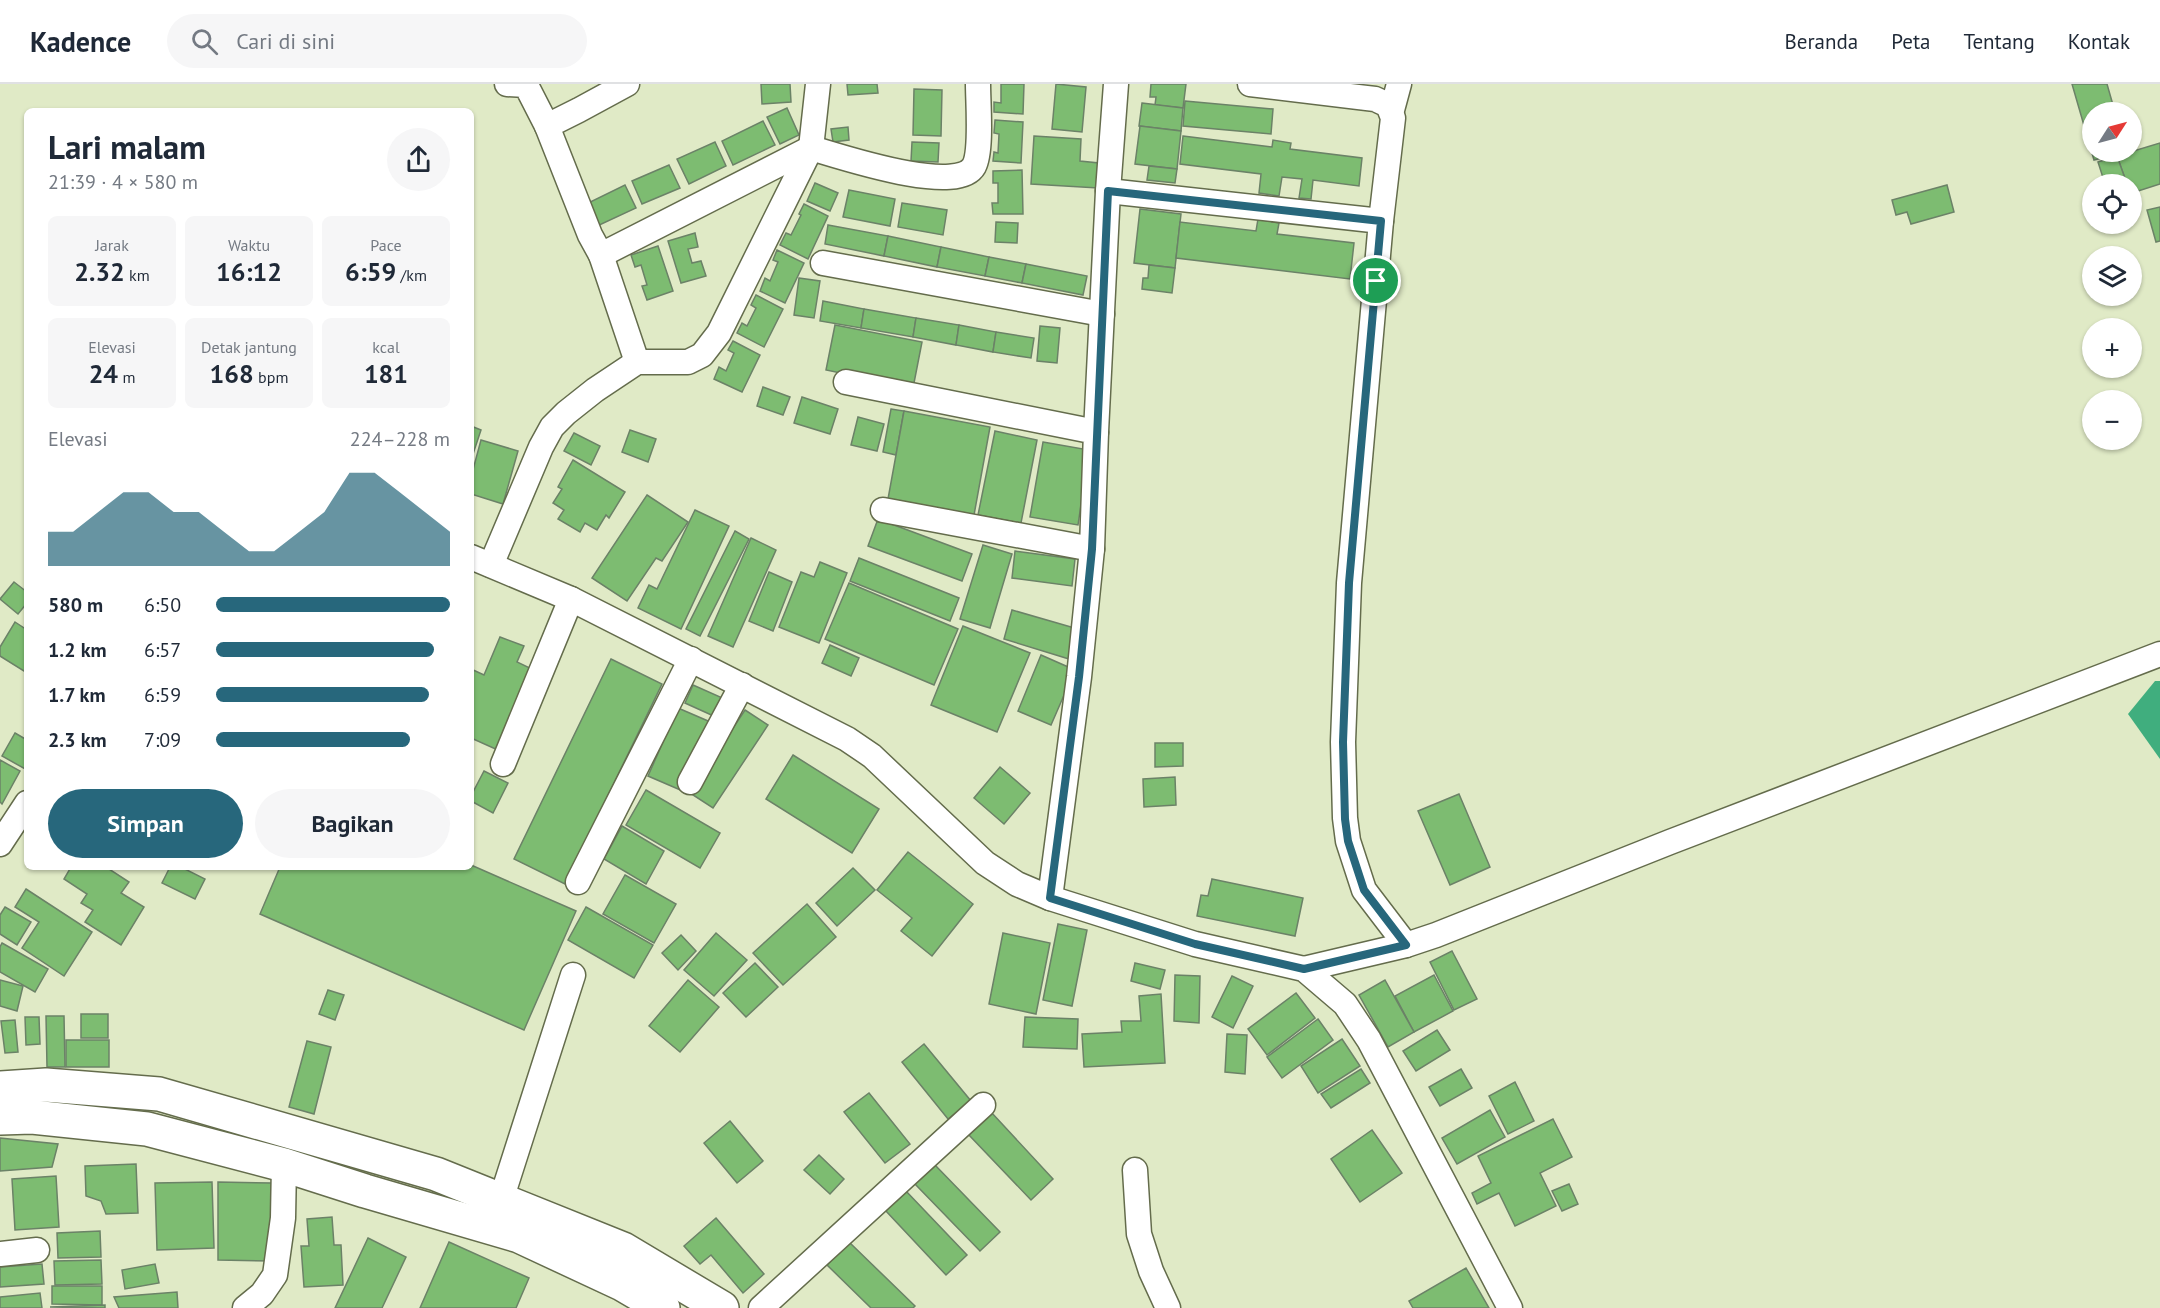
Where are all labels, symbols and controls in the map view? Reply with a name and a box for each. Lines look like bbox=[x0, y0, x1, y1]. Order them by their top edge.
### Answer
search box bbox=[167, 14, 587, 68]
text: Kadence bbox=[30, 23, 131, 60]
icon: search bbox=[188, 25, 221, 58]
text: Cari di sini bbox=[236, 27, 335, 55]
text: Beranda bbox=[1785, 28, 1858, 55]
text: Peta bbox=[1891, 28, 1930, 55]
text: Tentang bbox=[1963, 28, 2035, 55]
text: Kontak bbox=[2068, 28, 2130, 55]
north arrow bbox=[2082, 102, 2142, 162]
map controls bbox=[2082, 102, 2142, 450]
text: Lari malam bbox=[48, 125, 206, 168]
button: share bbox=[387, 128, 450, 191]
text: 21:39 · 4 × 580 m bbox=[48, 169, 198, 195]
button: locate bbox=[2082, 174, 2142, 234]
text: Jarak bbox=[95, 235, 129, 255]
text: Waktu bbox=[228, 235, 270, 255]
text: Pace bbox=[370, 235, 402, 255]
button: layers bbox=[2082, 246, 2142, 306]
text: 2.32 bbox=[74, 255, 125, 288]
text: 16:12 bbox=[216, 255, 282, 288]
text: 6:59 bbox=[345, 255, 396, 288]
pin bbox=[1350, 255, 1401, 306]
icon: arrive bbox=[1359, 264, 1392, 297]
text: km bbox=[125, 265, 150, 285]
text: /km bbox=[396, 265, 427, 285]
button: + bbox=[2082, 318, 2142, 378]
text: Elevasi bbox=[88, 337, 136, 357]
text: Detak jantung bbox=[201, 337, 297, 357]
text: kcal bbox=[372, 337, 400, 357]
text: 24 bbox=[89, 357, 118, 390]
text: 168 bbox=[210, 357, 254, 390]
text: 181 bbox=[364, 357, 408, 390]
text: m bbox=[118, 367, 135, 387]
text: bpm bbox=[254, 367, 288, 387]
button: − bbox=[2082, 390, 2142, 450]
text: Elevasi bbox=[48, 426, 108, 452]
text: 224–228 m bbox=[350, 426, 450, 452]
text: 580 m bbox=[48, 592, 103, 618]
text: 6:50 bbox=[144, 592, 181, 618]
text: 1.2 km bbox=[48, 637, 107, 663]
text: 6:57 bbox=[144, 637, 181, 663]
text: 1.7 km bbox=[48, 682, 106, 708]
text: 6:59 bbox=[144, 682, 181, 708]
text: 2.3 km bbox=[48, 727, 107, 753]
text: 7:09 bbox=[144, 727, 181, 753]
button: Simpan bbox=[48, 789, 243, 858]
button: Bagikan bbox=[255, 789, 450, 858]

